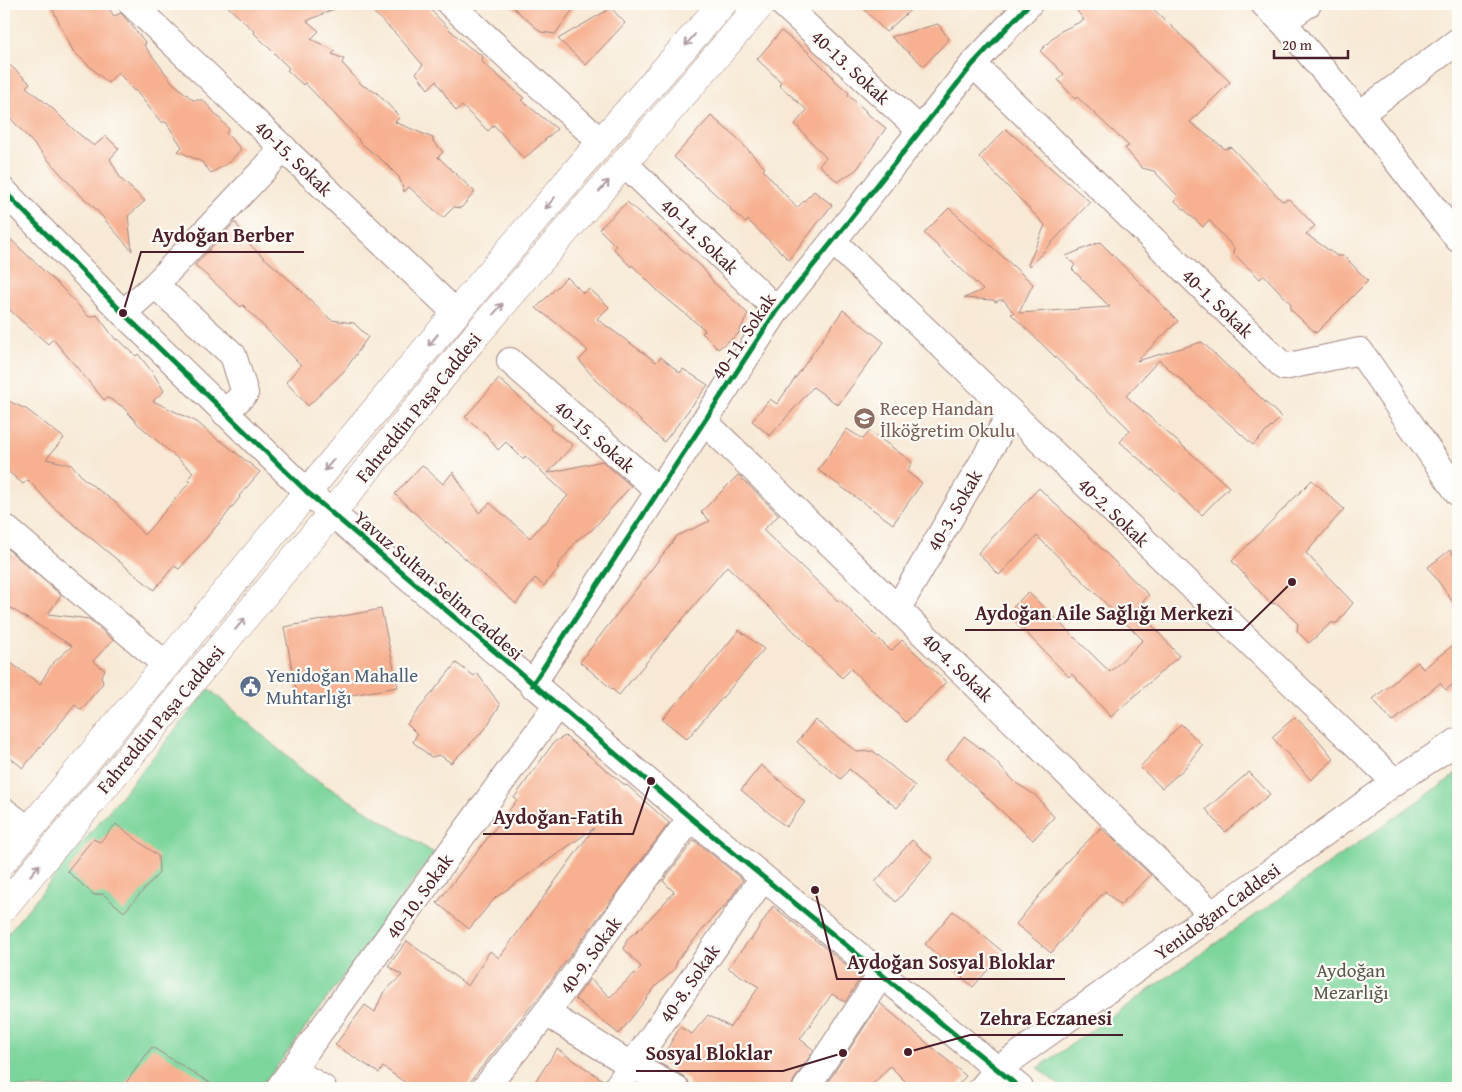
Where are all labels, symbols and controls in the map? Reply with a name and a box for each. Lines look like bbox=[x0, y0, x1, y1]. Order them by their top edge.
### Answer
street label: 40-13. Sokak bbox=[805, 23, 897, 111]
scale bar bbox=[1274, 28, 1348, 60]
one-way arrow bbox=[685, 34, 696, 47]
text: 20 m bbox=[1282, 34, 1313, 55]
street label: 40-15. Sokak bbox=[249, 113, 340, 203]
one-way arrow bbox=[598, 180, 609, 193]
street label: 40-14. Sokak bbox=[655, 191, 746, 281]
one-way arrow bbox=[544, 196, 555, 209]
callout: Aydoğan Berber bbox=[141, 217, 304, 252]
text: Aydoğan Berber bbox=[152, 220, 294, 249]
street label: 40-1. Sokak bbox=[1176, 262, 1260, 345]
street label: 40-11. Sokak bbox=[704, 287, 783, 385]
one-way arrow bbox=[492, 303, 503, 316]
street label: Fahreddin Paşa Caddesi bbox=[348, 326, 488, 488]
one-way arrow bbox=[428, 334, 439, 347]
street label: 40-15. Sokak bbox=[548, 393, 642, 479]
place label: Recep Handan İlköğretim Okulu bbox=[880, 394, 1016, 444]
school or university icon: Recep Handan İlköğretim Okulu bbox=[852, 407, 876, 431]
one-way arrow bbox=[324, 459, 335, 472]
street label: 40-3. Sokak bbox=[919, 464, 989, 556]
street label: 40-2. Sokak bbox=[1072, 471, 1156, 554]
street label: Yavuz Sultan Selim Caddesi bbox=[348, 503, 530, 667]
callout: Aydoğan Aile Sağlığı Merkezi bbox=[965, 595, 1243, 630]
text: Aydoğan Aile Sağlığı Merkezi bbox=[975, 598, 1233, 627]
one-way arrow bbox=[234, 618, 245, 631]
street label: 40-4. Sokak bbox=[916, 626, 1000, 709]
street label: Fahreddin Paşa Caddesi bbox=[89, 639, 231, 799]
place label: Yenidoğan Mahalle Muhtarlığı bbox=[266, 661, 418, 711]
public building icon: Yenidoğan Mahalle Muhtarlığı bbox=[238, 674, 262, 698]
callout: Aydoğan-Fatih bbox=[483, 799, 633, 834]
text: Aydoğan-Fatih bbox=[493, 802, 623, 831]
street label: 40-10. Sokak bbox=[379, 847, 460, 944]
street label: Yenidoğan Caddesi bbox=[1148, 856, 1286, 966]
one-way arrow bbox=[29, 864, 40, 877]
street label: 40-9. Sokak bbox=[552, 910, 628, 1000]
street label: 40-8. Sokak bbox=[652, 938, 726, 1028]
callout: Aydoğan Sosyal Bloklar bbox=[837, 944, 1065, 979]
text: Aydoğan Sosyal Bloklar bbox=[847, 947, 1055, 976]
park label: Aydoğan Mezarlığı bbox=[1313, 956, 1389, 1006]
callout: Zehra Eczanesi bbox=[970, 1000, 1123, 1035]
text: Zehra Eczanesi bbox=[980, 1003, 1112, 1032]
callout: Sosyal Bloklar bbox=[636, 1036, 783, 1071]
text: Sosyal Bloklar bbox=[646, 1038, 772, 1067]

